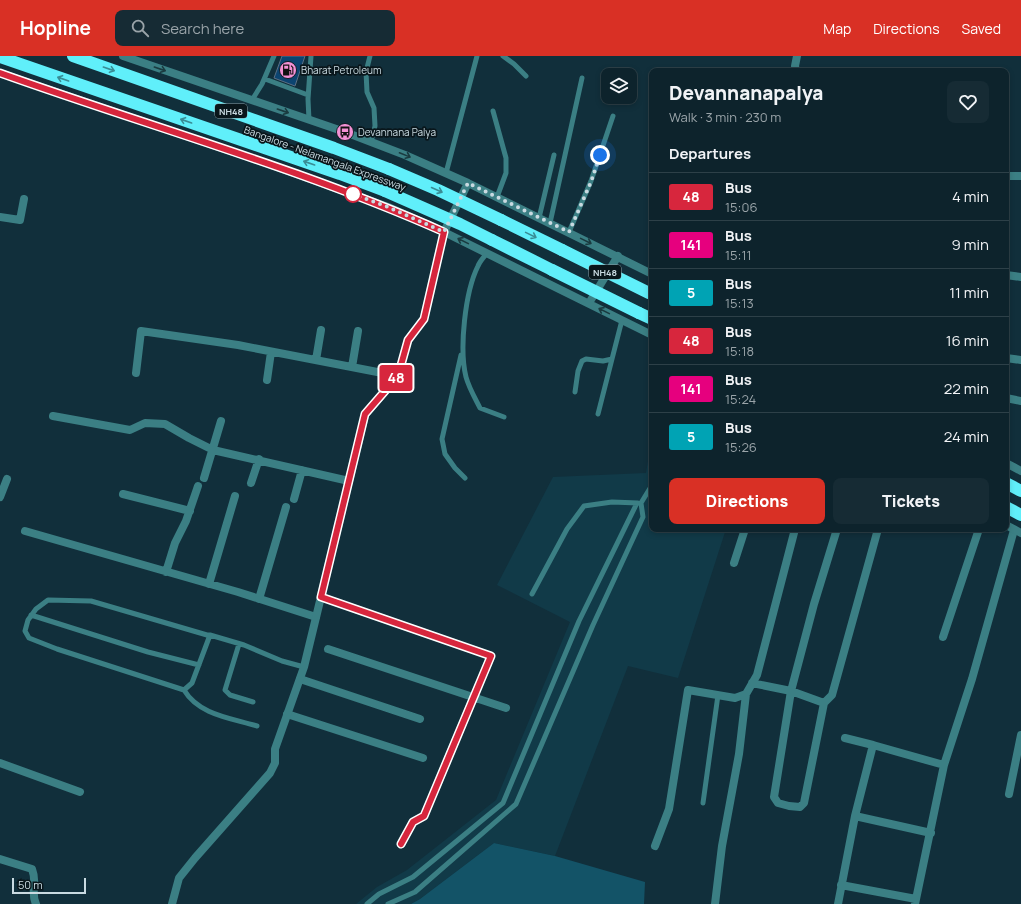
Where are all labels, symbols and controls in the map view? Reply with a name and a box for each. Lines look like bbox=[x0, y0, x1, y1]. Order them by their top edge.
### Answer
search box bbox=[115, 10, 395, 46]
text: Hopline bbox=[20, 15, 91, 41]
icon: search bbox=[129, 17, 151, 39]
text: Search here bbox=[161, 18, 244, 39]
text: Map bbox=[823, 19, 851, 38]
text: Directions bbox=[873, 19, 940, 38]
text: Saved bbox=[962, 19, 1001, 38]
fuel station icon: Bharat Petroleum bbox=[278, 60, 298, 80]
place label: Bharat Petroleum bbox=[301, 63, 381, 77]
one-way arrow bbox=[103, 65, 115, 73]
one-way arrow bbox=[154, 65, 166, 73]
map controls bbox=[601, 68, 637, 104]
button: layers bbox=[601, 68, 637, 104]
one-way arrow bbox=[57, 74, 69, 82]
text: Devannanapalya bbox=[669, 80, 823, 106]
button: heart bbox=[947, 81, 989, 123]
road number: NH48 bbox=[215, 104, 247, 118]
one-way arrow bbox=[276, 107, 288, 115]
text: Walk · 3 min · 230 m bbox=[669, 108, 781, 126]
one-way arrow bbox=[180, 116, 192, 124]
street label: Bangalore - Nelamangala Expressway bbox=[242, 122, 409, 194]
bus stop icon: Devannana Palya bbox=[335, 122, 355, 142]
place label: Devannana Palya bbox=[358, 125, 436, 139]
text: Departures bbox=[669, 143, 751, 164]
your location bbox=[590, 145, 610, 165]
one-way arrow bbox=[398, 152, 410, 160]
one-way arrow bbox=[303, 158, 315, 166]
text: Bus bbox=[725, 177, 752, 198]
unlabelled marker bbox=[344, 185, 362, 203]
text: 4 min bbox=[952, 186, 989, 207]
one-way arrow bbox=[431, 187, 443, 194]
text: 48 bbox=[682, 187, 700, 206]
text: 15:06 bbox=[725, 198, 757, 216]
text: Bus bbox=[725, 225, 752, 246]
one-way arrow bbox=[525, 232, 537, 239]
text: 9 min bbox=[952, 234, 989, 255]
text: 141 bbox=[681, 235, 701, 254]
one-way arrow bbox=[457, 237, 469, 244]
one-way arrow bbox=[580, 238, 592, 245]
text: 15:11 bbox=[725, 246, 752, 264]
road number: NH48 bbox=[589, 265, 621, 279]
text: Bus bbox=[725, 273, 752, 294]
text: 11 min bbox=[949, 282, 989, 303]
text: 5 bbox=[687, 283, 695, 302]
text: 15:13 bbox=[725, 294, 754, 312]
one-way arrow bbox=[599, 307, 611, 314]
text: Bus bbox=[725, 321, 752, 342]
text: 16 min bbox=[946, 330, 989, 351]
text: 48 bbox=[682, 331, 700, 350]
text: 15:18 bbox=[725, 342, 754, 360]
line badge: 48 bbox=[378, 365, 414, 391]
text: 48 bbox=[387, 368, 405, 387]
text: Bus bbox=[725, 369, 752, 390]
text: 22 min bbox=[944, 378, 989, 399]
text: 141 bbox=[681, 379, 701, 398]
text: 15:24 bbox=[725, 390, 756, 408]
text: Bus bbox=[725, 417, 752, 438]
text: 24 min bbox=[944, 426, 989, 447]
text: 5 bbox=[687, 427, 695, 446]
text: 15:26 bbox=[725, 438, 757, 456]
button: Directions bbox=[669, 478, 825, 524]
button: Tickets bbox=[833, 478, 989, 524]
scale bar bbox=[12, 876, 86, 895]
text: 50 m bbox=[18, 877, 43, 892]

